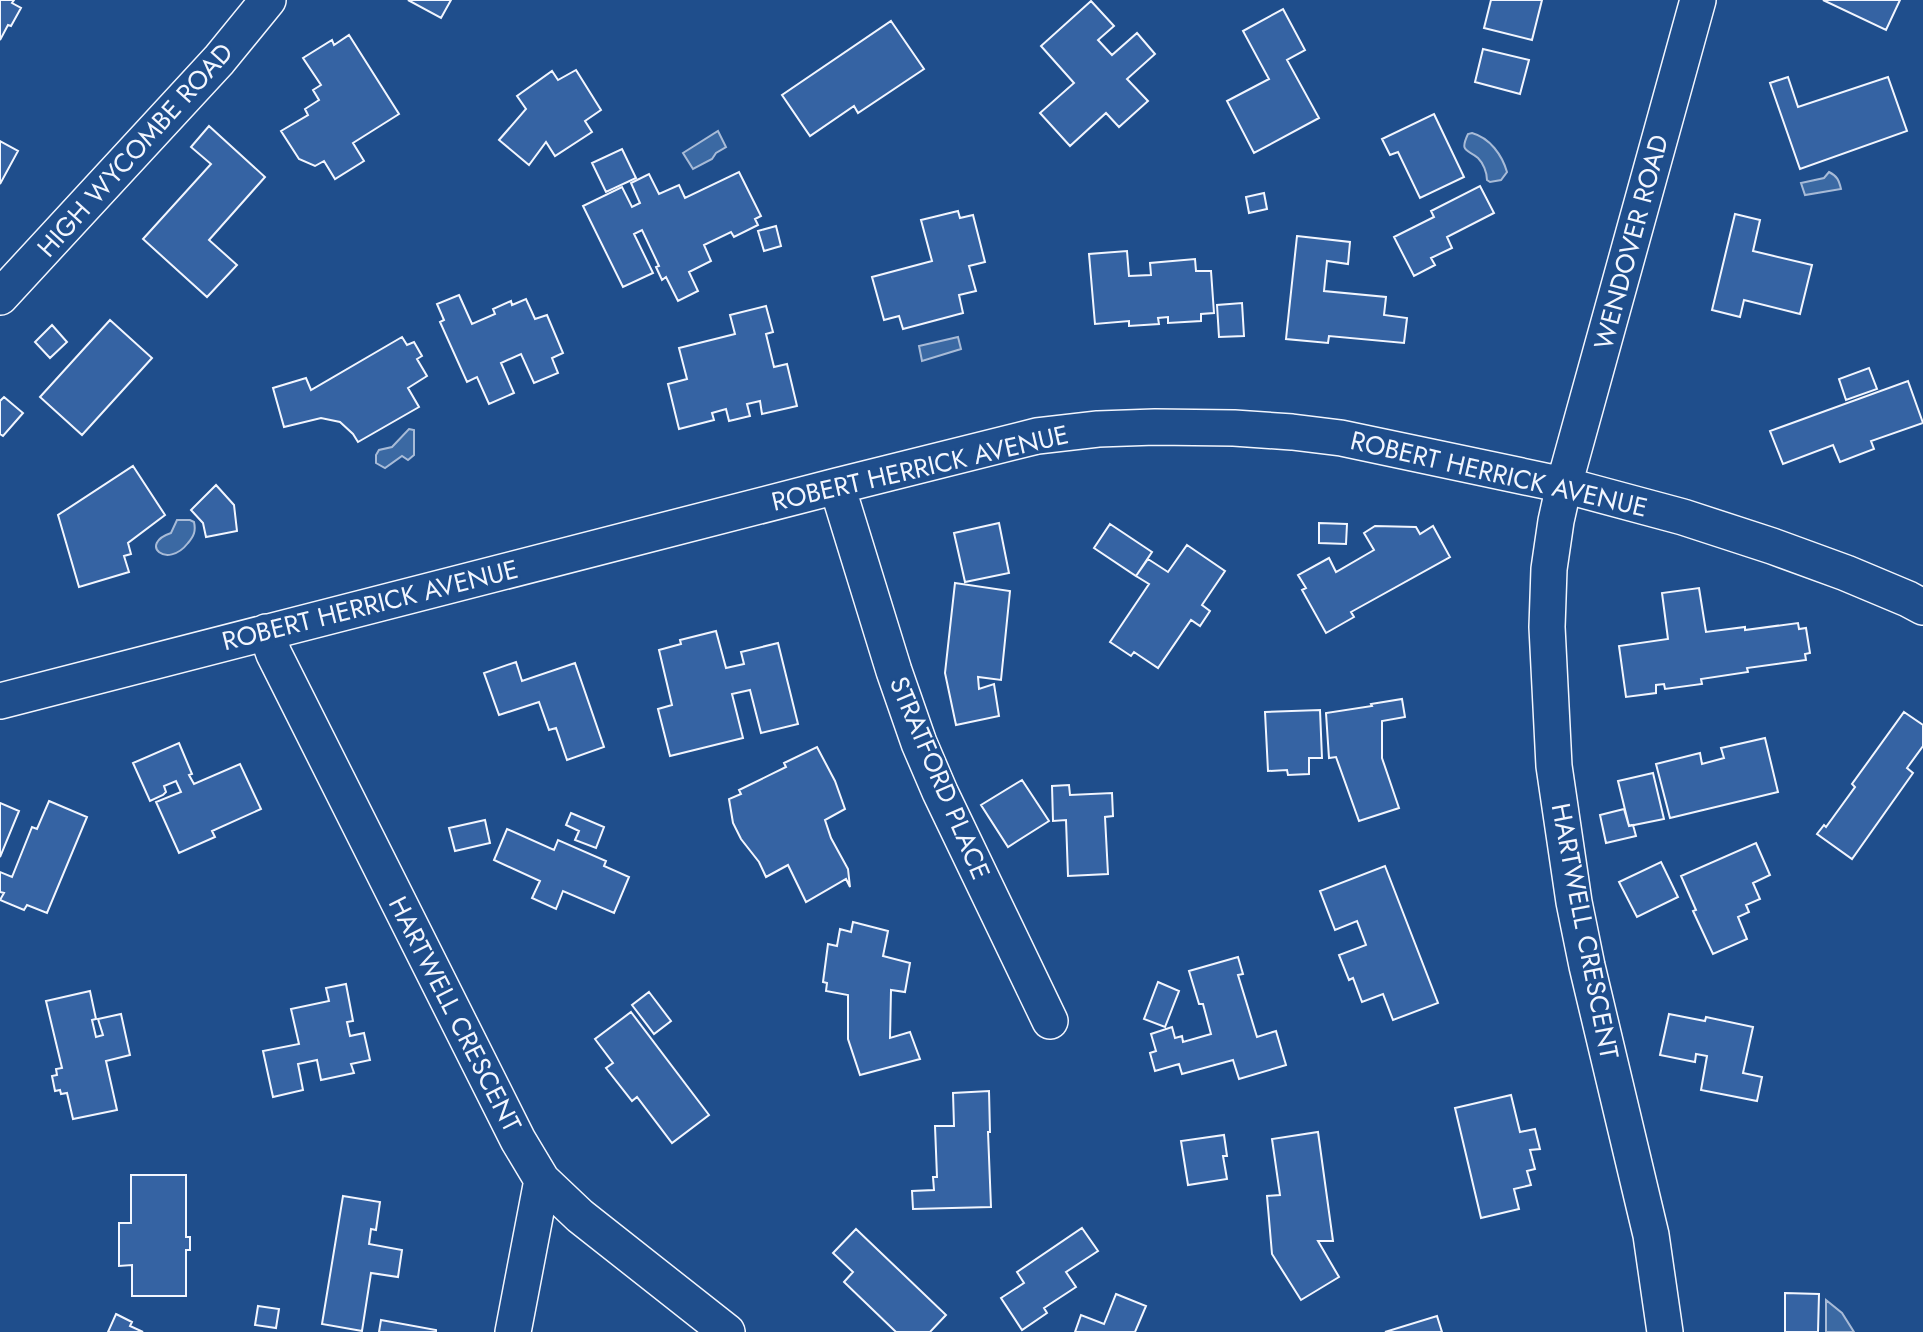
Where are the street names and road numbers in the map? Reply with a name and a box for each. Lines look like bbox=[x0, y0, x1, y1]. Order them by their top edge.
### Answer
street label: HIGH WYCOMBE ROAD bbox=[28, 34, 242, 266]
street label: WENDOVER ROAD bbox=[1584, 131, 1678, 353]
street label: ROBERT HERRICK AVENUE bbox=[768, 415, 1072, 521]
street label: ROBERT HERRICK AVENUE bbox=[1347, 421, 1651, 527]
street label: ROBERT HERRICK AVENUE bbox=[218, 550, 522, 660]
street label: STRATFORD PLACE bbox=[880, 671, 1000, 885]
street label: HARTWELL CRESCENT bbox=[1542, 800, 1628, 1062]
street label: HARTWELL CRESCENT bbox=[379, 890, 531, 1138]

